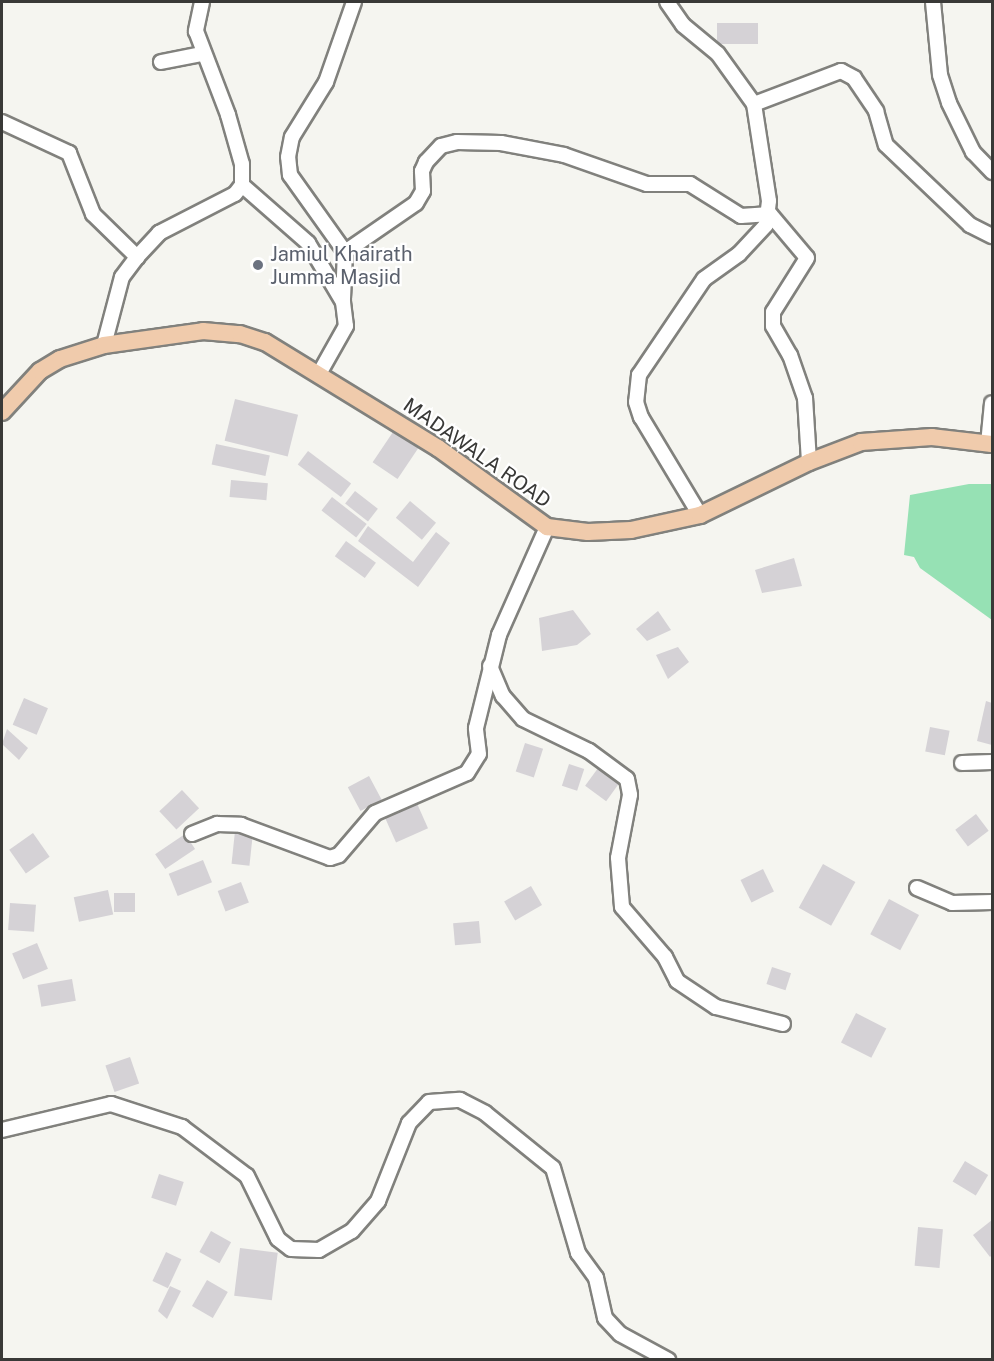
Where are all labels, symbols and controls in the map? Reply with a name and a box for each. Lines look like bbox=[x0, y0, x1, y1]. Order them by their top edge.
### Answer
place label: Jamiul Khairath Jumma Masjid bbox=[270, 242, 412, 289]
marker: Jamiul Khairath Jumma Masjid bbox=[251, 258, 265, 272]
street label: MADAWALA ROAD bbox=[399, 393, 555, 513]

